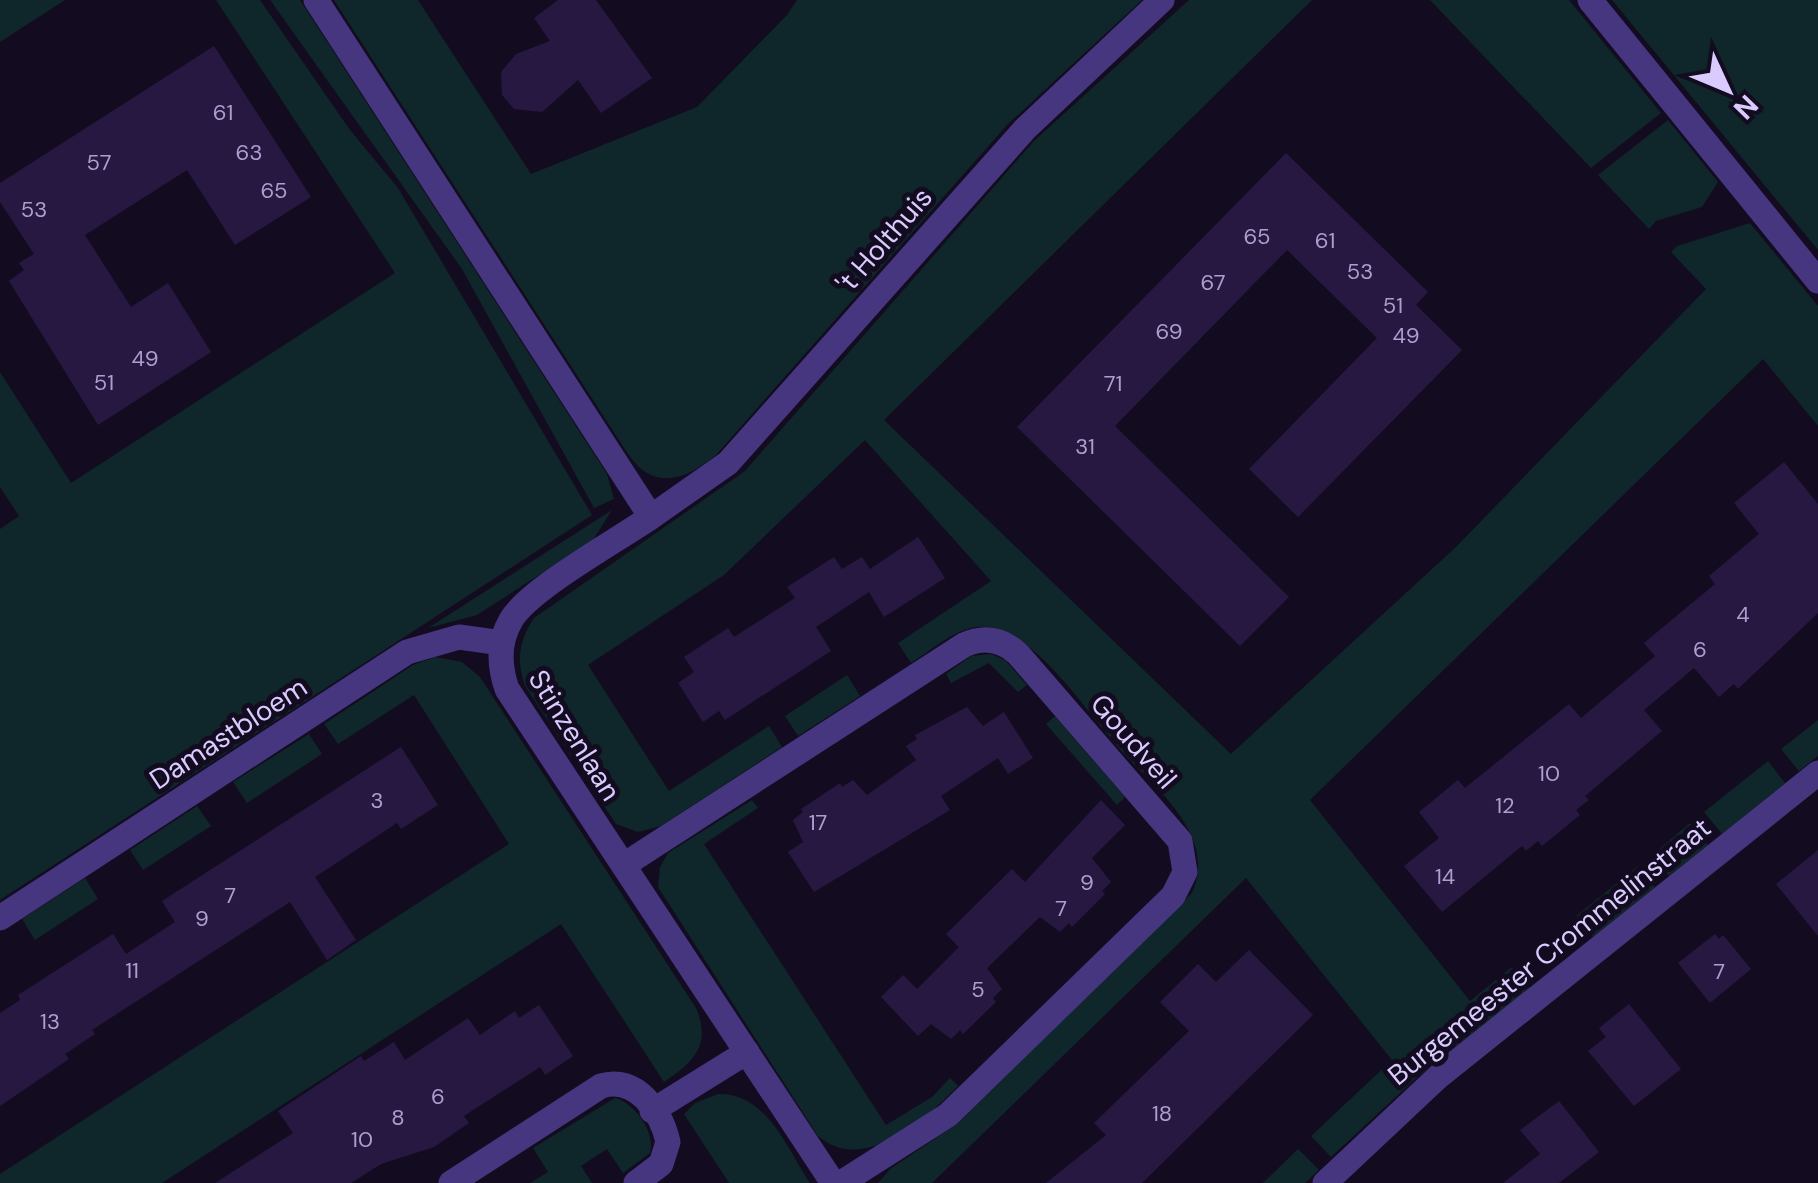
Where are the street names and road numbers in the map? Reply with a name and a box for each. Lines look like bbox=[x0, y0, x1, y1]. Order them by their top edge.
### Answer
street label: 't Holthuis bbox=[828, 180, 941, 301]
street label: Stinzenlaan bbox=[520, 663, 629, 808]
street label: Damastbloem bbox=[143, 669, 314, 798]
street label: Goudveil bbox=[1082, 686, 1185, 797]
street label: Burgemeester Crommelinstraat bbox=[1380, 809, 1719, 1093]

